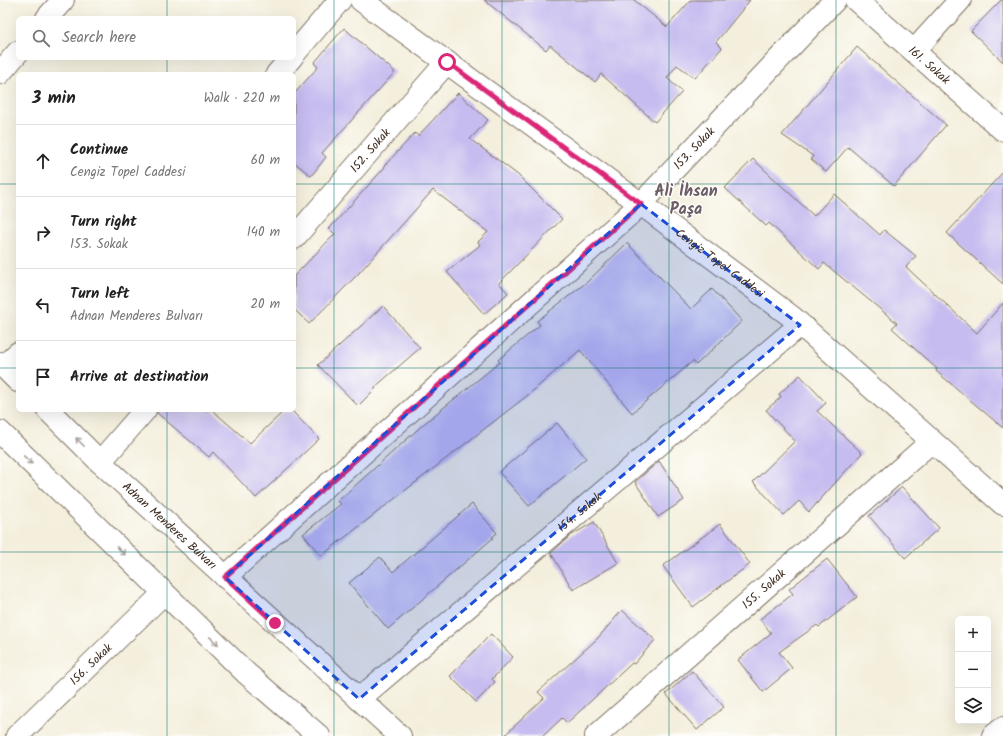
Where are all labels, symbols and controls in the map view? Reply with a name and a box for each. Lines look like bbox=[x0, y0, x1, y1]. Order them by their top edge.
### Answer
search box bbox=[16, 16, 296, 60]
text: Search here bbox=[62, 26, 136, 50]
icon: search bbox=[30, 27, 52, 49]
street label: 161. Sokak bbox=[904, 41, 955, 89]
route start bbox=[438, 53, 456, 71]
text: 3 min bbox=[32, 85, 76, 112]
text: Walk · 220 m bbox=[204, 88, 280, 109]
street label: 153. Sokak bbox=[669, 122, 720, 174]
street label: 152. Sokak bbox=[346, 124, 395, 177]
text: Continue bbox=[70, 138, 128, 162]
icon: ahead bbox=[32, 150, 54, 172]
text: 60 m bbox=[251, 150, 280, 171]
text: Cengiz Topel Caddesi bbox=[70, 162, 185, 183]
district label: Ali İhsan Paşa bbox=[654, 179, 718, 222]
text: Turn right bbox=[70, 210, 137, 234]
icon: right bbox=[32, 222, 54, 244]
text: 140 m bbox=[247, 222, 280, 243]
street label: Cengiz Topel Caddesi bbox=[671, 224, 769, 304]
text: 153. Sokak bbox=[70, 234, 128, 255]
text: Turn left bbox=[70, 282, 130, 306]
icon: left bbox=[32, 294, 54, 316]
text: 20 m bbox=[250, 294, 280, 315]
text: Adnan Menderes Bulvarı bbox=[70, 306, 203, 327]
text: Arrive at destination bbox=[70, 365, 209, 389]
icon: arrive bbox=[32, 366, 54, 388]
one-way arrow bbox=[75, 437, 85, 447]
one-way arrow bbox=[23, 455, 33, 465]
street label: Adnan Menderes Bulvarı bbox=[118, 478, 221, 574]
street label: 154. Sokak bbox=[553, 488, 606, 537]
one-way arrow bbox=[116, 546, 126, 555]
street label: 155. Sokak bbox=[738, 564, 790, 614]
route end bbox=[266, 614, 284, 632]
map controls bbox=[955, 616, 991, 724]
button: + bbox=[955, 616, 991, 652]
one-way arrow bbox=[209, 636, 219, 646]
street label: 156. Sokak bbox=[65, 639, 117, 690]
button: − bbox=[955, 652, 991, 688]
one-way arrow bbox=[335, 677, 345, 686]
button: layers bbox=[955, 688, 991, 724]

